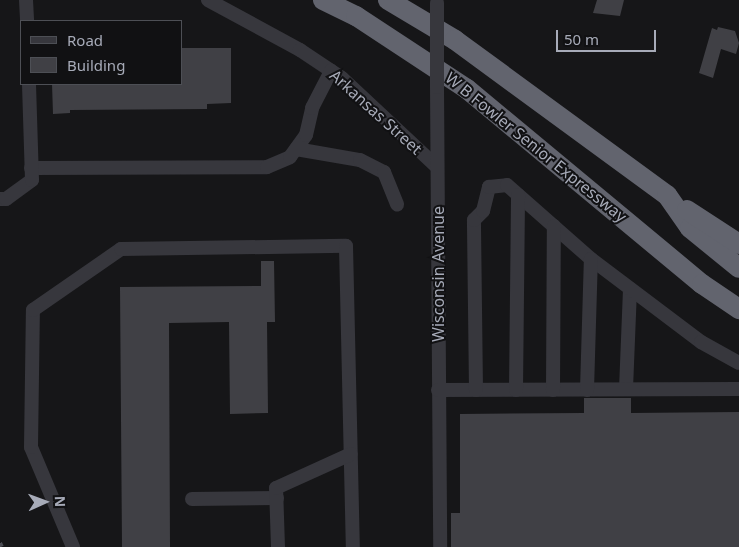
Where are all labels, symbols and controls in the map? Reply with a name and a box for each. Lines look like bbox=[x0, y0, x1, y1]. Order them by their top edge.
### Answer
legend bbox=[20, 20, 182, 85]
scale bar bbox=[559, 20, 659, 52]
text: 50 m bbox=[564, 29, 599, 49]
text: Road bbox=[67, 30, 103, 50]
text: Building bbox=[67, 55, 125, 75]
street label: Arkansas Street bbox=[326, 66, 426, 158]
street label: W B Fowler Senior Expressway bbox=[442, 68, 630, 226]
street label: Wisconsin Avenue bbox=[428, 206, 448, 342]
north arrow bbox=[20, 477, 70, 527]
text: N bbox=[51, 495, 70, 507]

